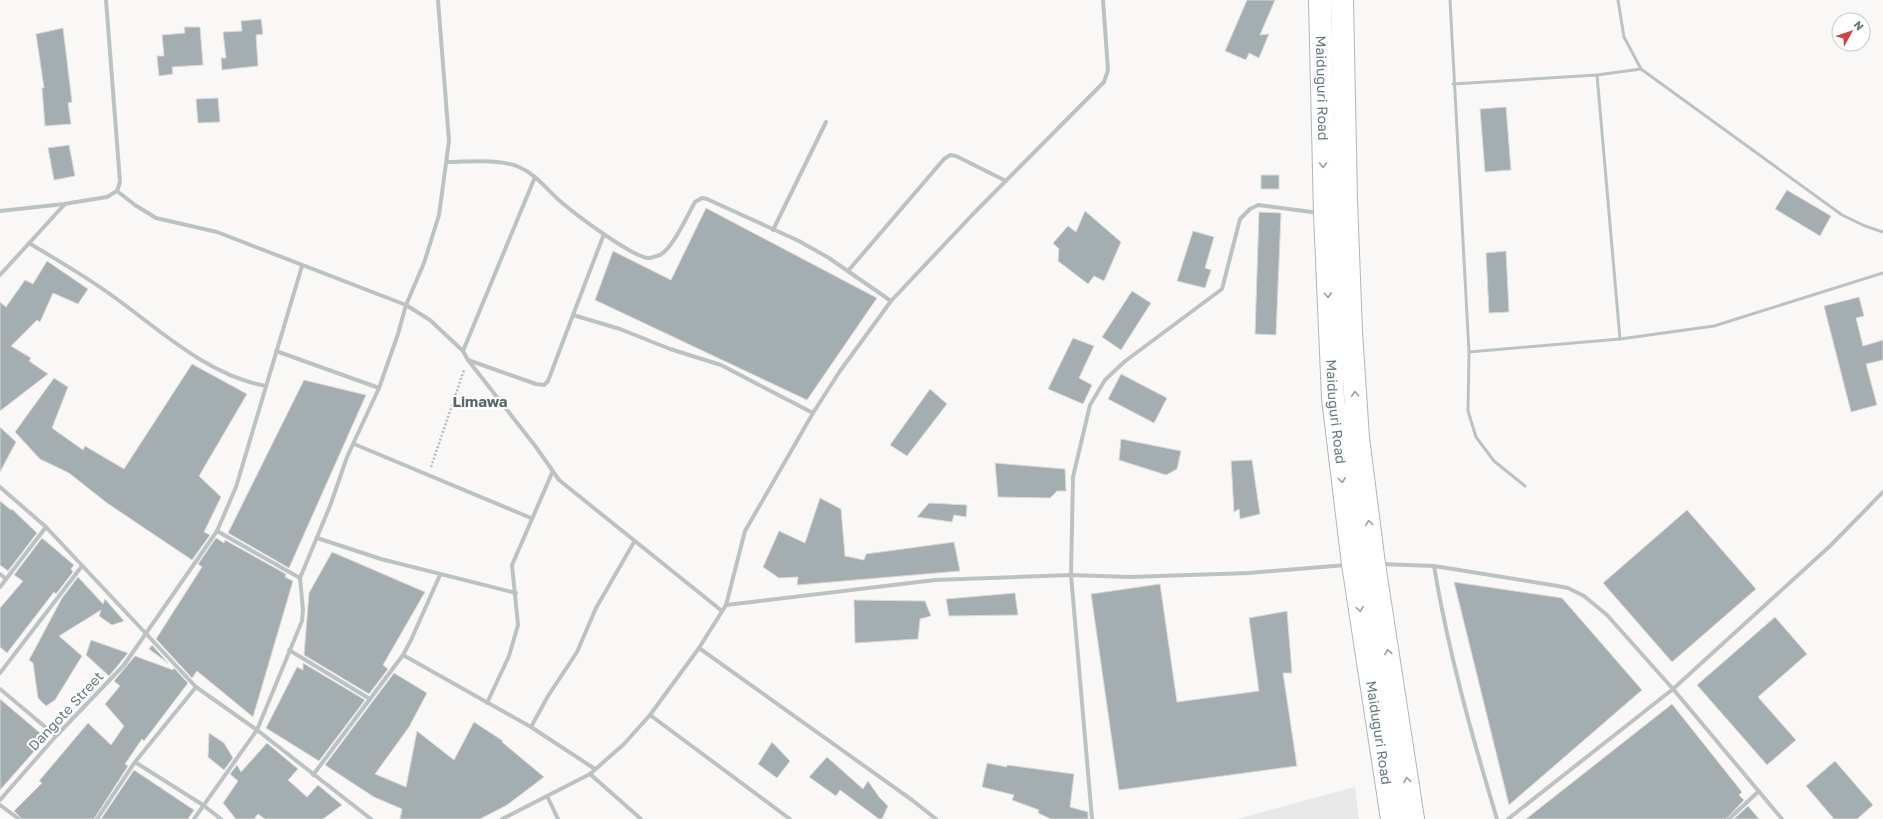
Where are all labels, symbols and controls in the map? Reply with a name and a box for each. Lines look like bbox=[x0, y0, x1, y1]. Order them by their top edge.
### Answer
north arrow bbox=[1831, 12, 1871, 52]
text: N bbox=[1851, 18, 1867, 33]
street label: Maiduguri Road bbox=[1313, 35, 1332, 141]
one-way arrow bbox=[1319, 162, 1328, 168]
one-way arrow bbox=[1323, 292, 1332, 298]
street label: Maiduguri Road bbox=[1323, 359, 1350, 465]
one-way arrow bbox=[1350, 391, 1359, 397]
district label: Limawa bbox=[452, 392, 508, 410]
one-way arrow bbox=[1337, 477, 1346, 483]
one-way arrow bbox=[1365, 520, 1374, 526]
one-way arrow bbox=[1355, 606, 1364, 612]
one-way arrow bbox=[1384, 649, 1393, 655]
street label: Dangote Street bbox=[25, 668, 107, 754]
street label: Maiduguri Road bbox=[1363, 679, 1396, 786]
one-way arrow bbox=[1403, 777, 1412, 784]

